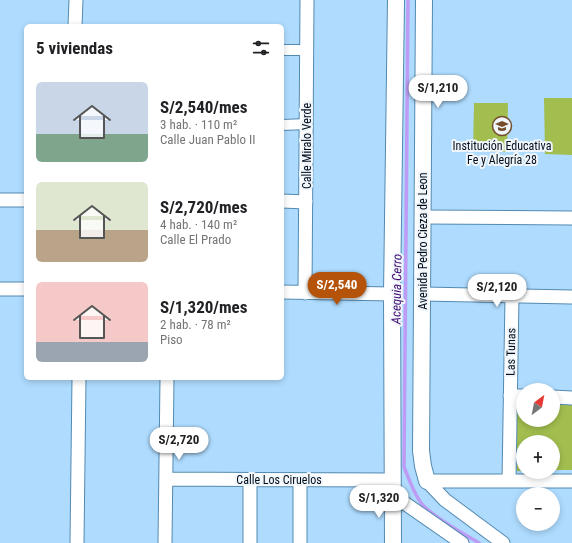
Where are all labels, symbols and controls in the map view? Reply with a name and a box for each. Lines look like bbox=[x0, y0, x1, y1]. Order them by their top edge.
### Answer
icon: filters bbox=[250, 37, 272, 59]
text: 5 viviendas bbox=[36, 38, 113, 58]
pin: S/1,210 bbox=[401, 75, 475, 109]
text: S/1,210 bbox=[418, 80, 458, 95]
text: S/2,540/mes bbox=[160, 97, 247, 117]
icon: home bbox=[68, 98, 116, 146]
street label: Calle Miralo Verde bbox=[300, 103, 314, 189]
school or university icon: Institución Educativa Fe y Alegría 28 bbox=[491, 115, 513, 137]
text: 3 hab. · 110 m² bbox=[160, 117, 237, 132]
text: Calle Juan Pablo II bbox=[160, 132, 255, 147]
place label: Institución Educativa Fe y Alegría 28 bbox=[453, 139, 552, 167]
street label: Avenida Pedro Cieza de Leon bbox=[416, 172, 430, 310]
text: S/2,720/mes bbox=[160, 197, 247, 217]
icon: home bbox=[68, 198, 116, 246]
text: 4 hab. · 140 m² bbox=[160, 217, 237, 232]
text: Calle El Prado bbox=[160, 232, 231, 247]
water label: Acequia Cerro bbox=[388, 254, 405, 325]
pin: S/2,540 bbox=[300, 272, 374, 306]
pin: S/2,120 bbox=[460, 274, 534, 308]
text: S/2,540 bbox=[317, 277, 357, 292]
text: S/2,120 bbox=[477, 279, 517, 294]
text: S/1,320/mes bbox=[160, 297, 247, 317]
icon: home bbox=[68, 298, 116, 346]
text: 2 hab. · 78 m² bbox=[160, 317, 231, 332]
street label: Las Tunas bbox=[504, 328, 518, 376]
text: Piso bbox=[160, 332, 183, 347]
north arrow bbox=[516, 383, 560, 427]
map controls bbox=[516, 383, 560, 531]
pin: S/2,720 bbox=[142, 427, 216, 461]
text: S/2,720 bbox=[159, 432, 199, 447]
button: + bbox=[516, 435, 560, 479]
street label: Calle Los Ciruelos bbox=[236, 473, 322, 487]
pin: S/1,320 bbox=[342, 485, 416, 519]
button: − bbox=[516, 487, 560, 531]
text: S/1,320 bbox=[359, 490, 399, 505]

